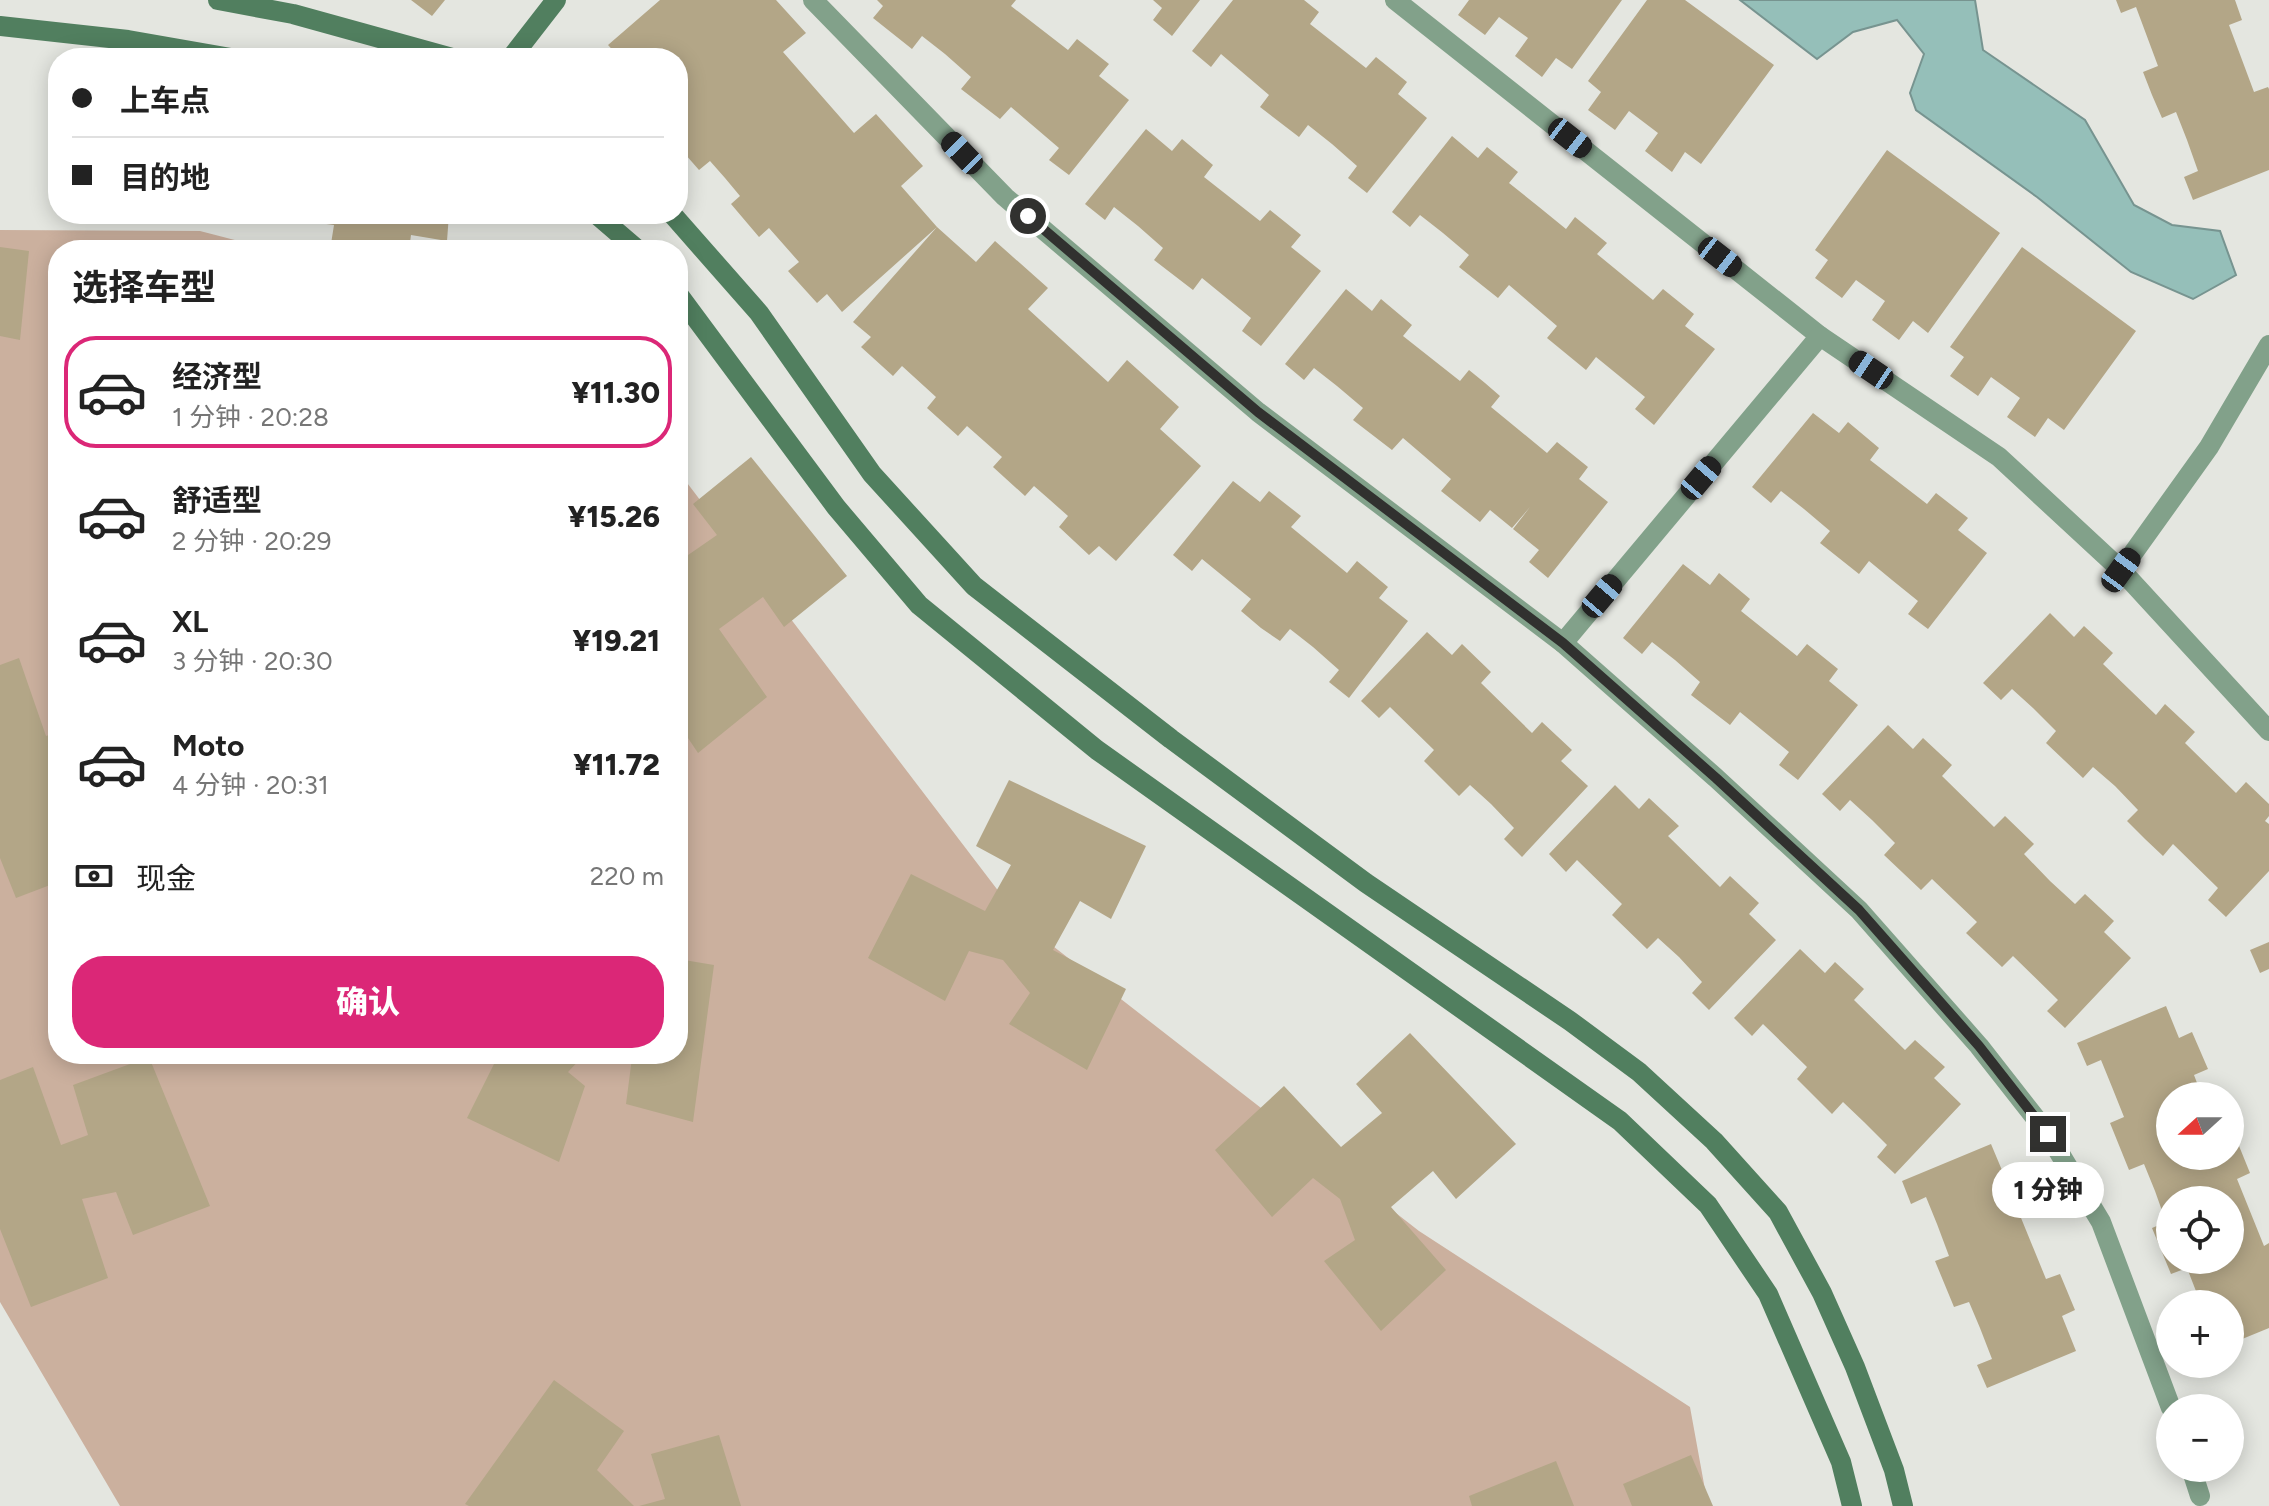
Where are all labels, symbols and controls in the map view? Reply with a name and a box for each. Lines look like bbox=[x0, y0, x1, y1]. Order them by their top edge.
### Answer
text: 上车点 bbox=[120, 82, 210, 119]
car bbox=[1544, 114, 1596, 162]
car bbox=[937, 127, 987, 179]
text: 目的地 bbox=[120, 159, 210, 196]
route start bbox=[1010, 198, 1046, 234]
car bbox=[1694, 233, 1746, 281]
text: 选择车型 bbox=[72, 266, 216, 309]
car bbox=[1844, 347, 1898, 393]
icon: car bbox=[76, 356, 148, 428]
text: 经济型 bbox=[172, 358, 262, 395]
text: ¥11.30 bbox=[571, 374, 660, 411]
text: 1 分钟 · 20:28 bbox=[172, 401, 329, 433]
car bbox=[1676, 452, 1726, 504]
icon: car bbox=[76, 480, 148, 552]
text: 舒适型 bbox=[172, 482, 262, 519]
text: ¥15.26 bbox=[568, 498, 660, 535]
text: 2 分钟 · 20:29 bbox=[172, 525, 331, 557]
car bbox=[2097, 544, 2145, 596]
car bbox=[1577, 570, 1627, 622]
text: XL bbox=[172, 603, 208, 640]
icon: car bbox=[76, 604, 148, 676]
text: ¥19.21 bbox=[573, 622, 660, 659]
text: 3 分钟 · 20:30 bbox=[172, 645, 333, 677]
text: Moto bbox=[172, 727, 244, 764]
icon: car bbox=[76, 728, 148, 800]
text: ¥11.72 bbox=[573, 746, 660, 783]
text: 4 分钟 · 20:31 bbox=[172, 769, 329, 801]
icon: cash bbox=[72, 854, 116, 898]
text: 现金 bbox=[136, 860, 196, 897]
text: 220 m bbox=[590, 860, 664, 892]
button: 确认 bbox=[72, 956, 664, 1048]
north arrow bbox=[2156, 1082, 2244, 1170]
map controls bbox=[2156, 1082, 2244, 1482]
route end bbox=[2030, 1116, 2066, 1152]
callout: 1 分钟 bbox=[1992, 1162, 2104, 1218]
text: 1 分钟 bbox=[2013, 1174, 2083, 1206]
button: locate bbox=[2156, 1186, 2244, 1274]
button: + bbox=[2156, 1290, 2244, 1378]
button: − bbox=[2156, 1394, 2244, 1482]

